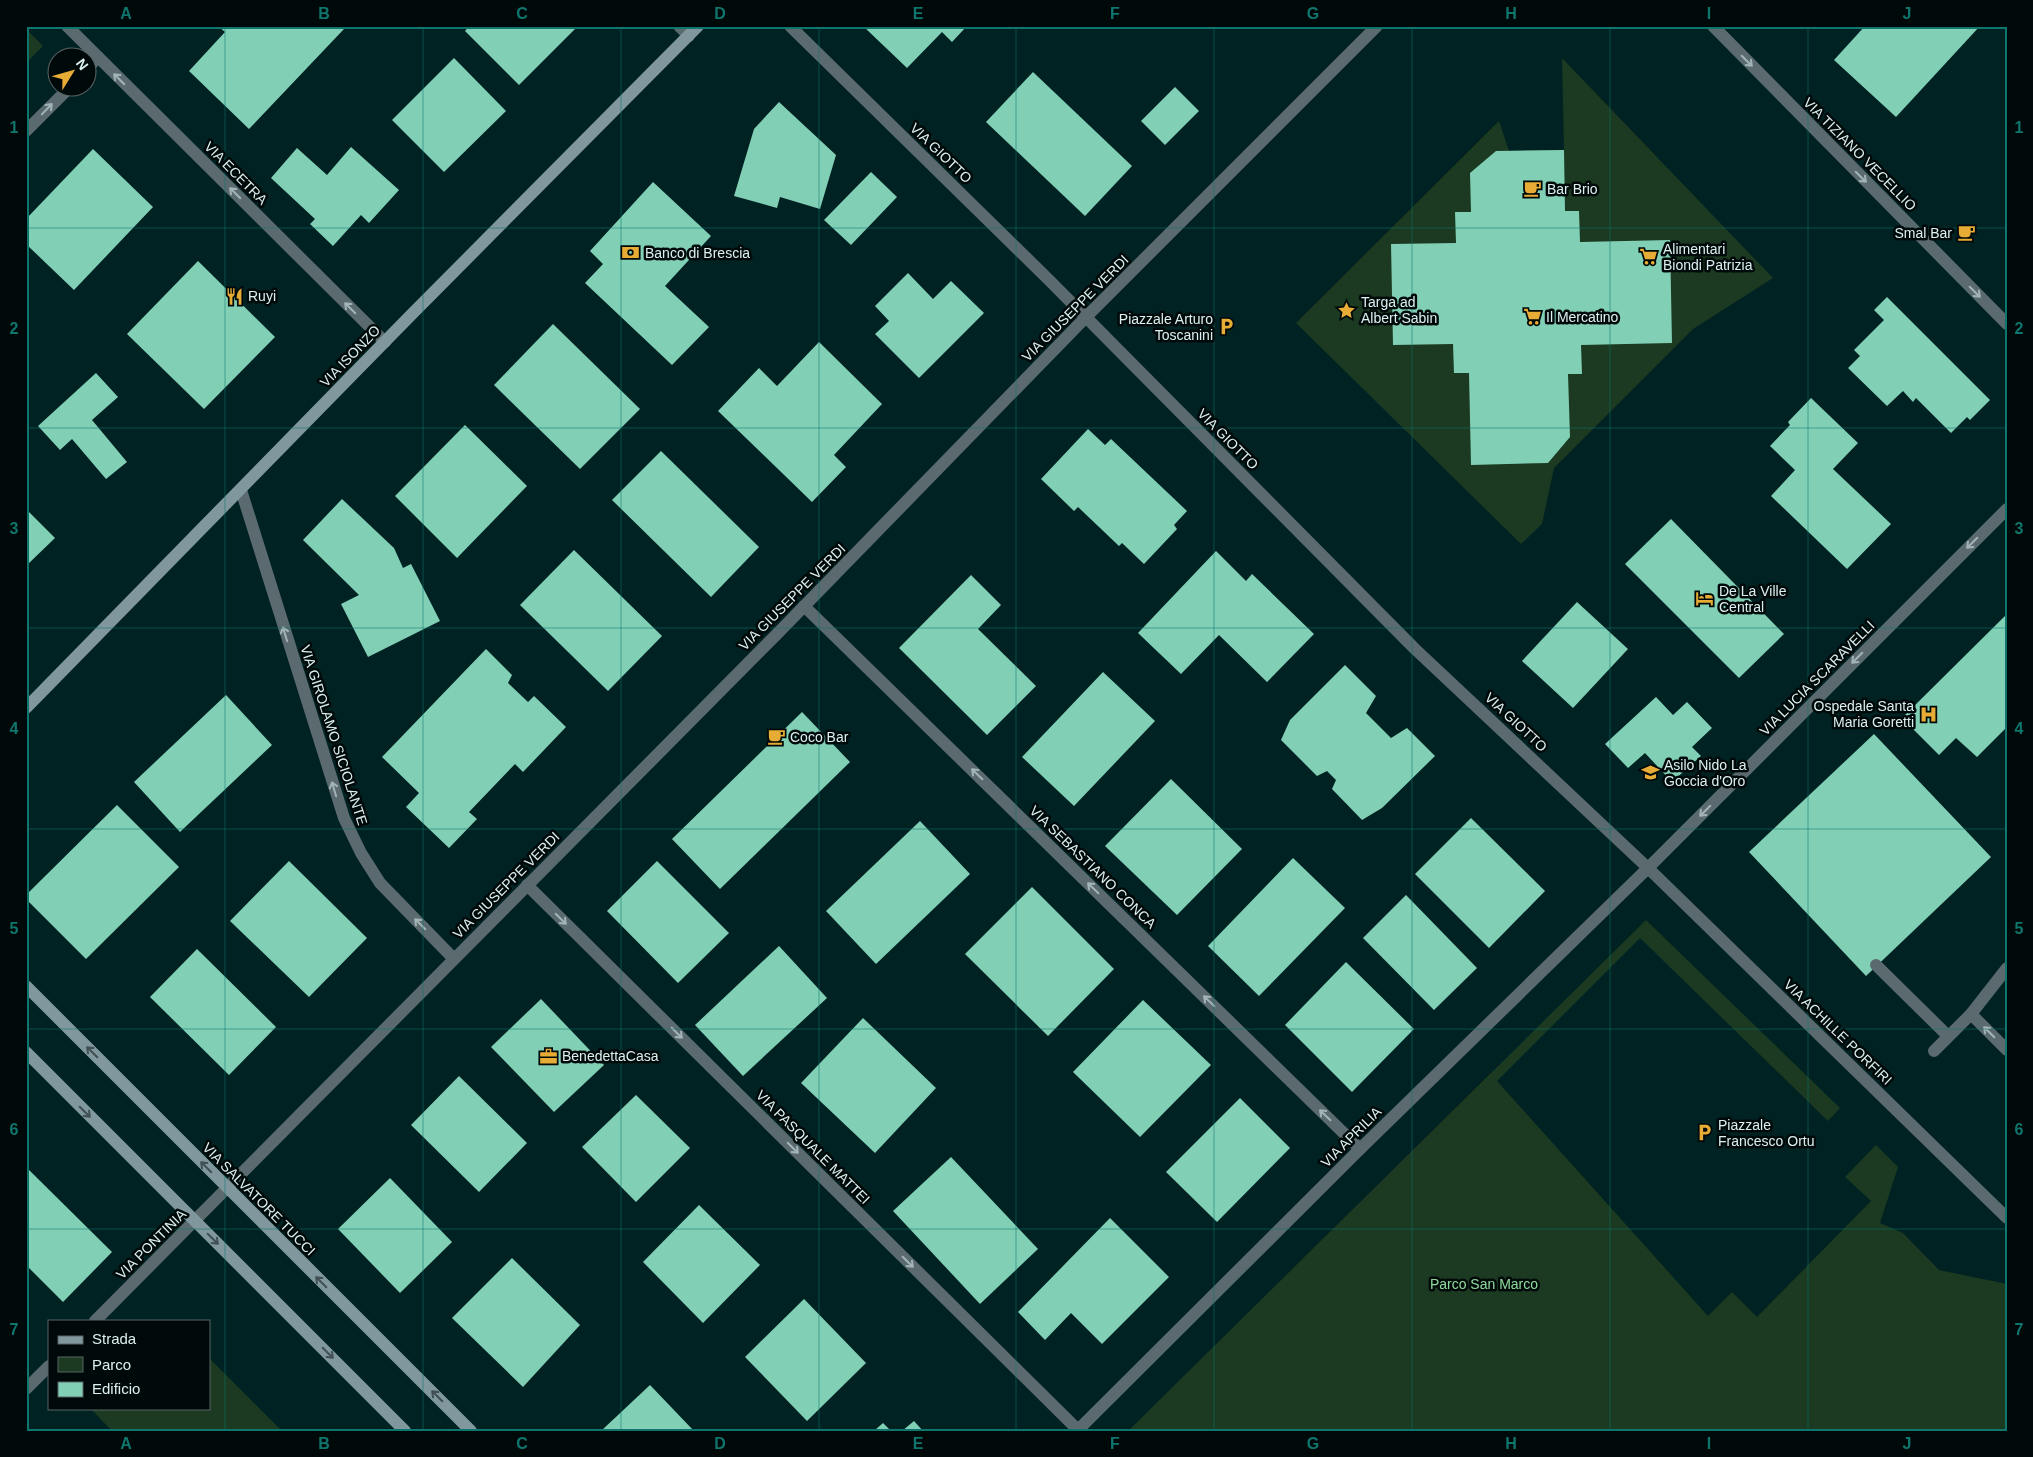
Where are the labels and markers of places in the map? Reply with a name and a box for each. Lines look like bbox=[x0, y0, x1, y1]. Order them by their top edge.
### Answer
cafe icon: Bar Brio bbox=[1523, 179, 1543, 199]
place label: Bar Brio bbox=[1547, 181, 1598, 197]
cafe icon: Smal Bar bbox=[1956, 223, 1976, 243]
place label: Smal Bar bbox=[1894, 225, 1952, 241]
place label: Alimentari Biondi Patrizia bbox=[1663, 241, 1753, 273]
bank icon: Banco di Brescia bbox=[621, 243, 641, 263]
place label: Banco di Brescia bbox=[645, 245, 750, 261]
supermarket icon: Alimentari Biondi Patrizia bbox=[1639, 247, 1659, 267]
restaurant icon: Ruyi bbox=[224, 286, 244, 306]
place label: Ruyi bbox=[248, 288, 276, 304]
place label: Targa ad Albert Sabin bbox=[1361, 294, 1437, 326]
place icon: Targa ad Albert Sabin bbox=[1337, 300, 1357, 320]
supermarket icon: Il Mercatino bbox=[1522, 307, 1542, 327]
place label: Il Mercatino bbox=[1546, 309, 1619, 325]
place label: Piazzale Arturo Toscanini bbox=[1119, 311, 1213, 343]
parking icon: Piazzale Arturo Toscanini bbox=[1217, 317, 1237, 337]
place label: De La Ville Central bbox=[1719, 583, 1787, 615]
hotel icon: De La Ville Central bbox=[1695, 589, 1715, 609]
place label: Ospedale Santa Maria Goretti bbox=[1814, 698, 1914, 730]
hospital icon: Ospedale Santa Maria Goretti bbox=[1918, 704, 1938, 724]
cafe icon: Coco Bar bbox=[766, 727, 786, 747]
place label: Coco Bar bbox=[790, 729, 849, 745]
place label: Asilo Nido La Goccia d'Oro bbox=[1664, 757, 1747, 789]
school or university icon: Asilo Nido La Goccia d'Oro bbox=[1640, 763, 1660, 783]
office icon: BenedettaCasa bbox=[538, 1046, 558, 1066]
place label: BenedettaCasa bbox=[562, 1048, 659, 1064]
place label: Piazzale Francesco Ortu bbox=[1718, 1117, 1814, 1149]
parking icon: Piazzale Francesco Ortu bbox=[1694, 1123, 1714, 1143]

